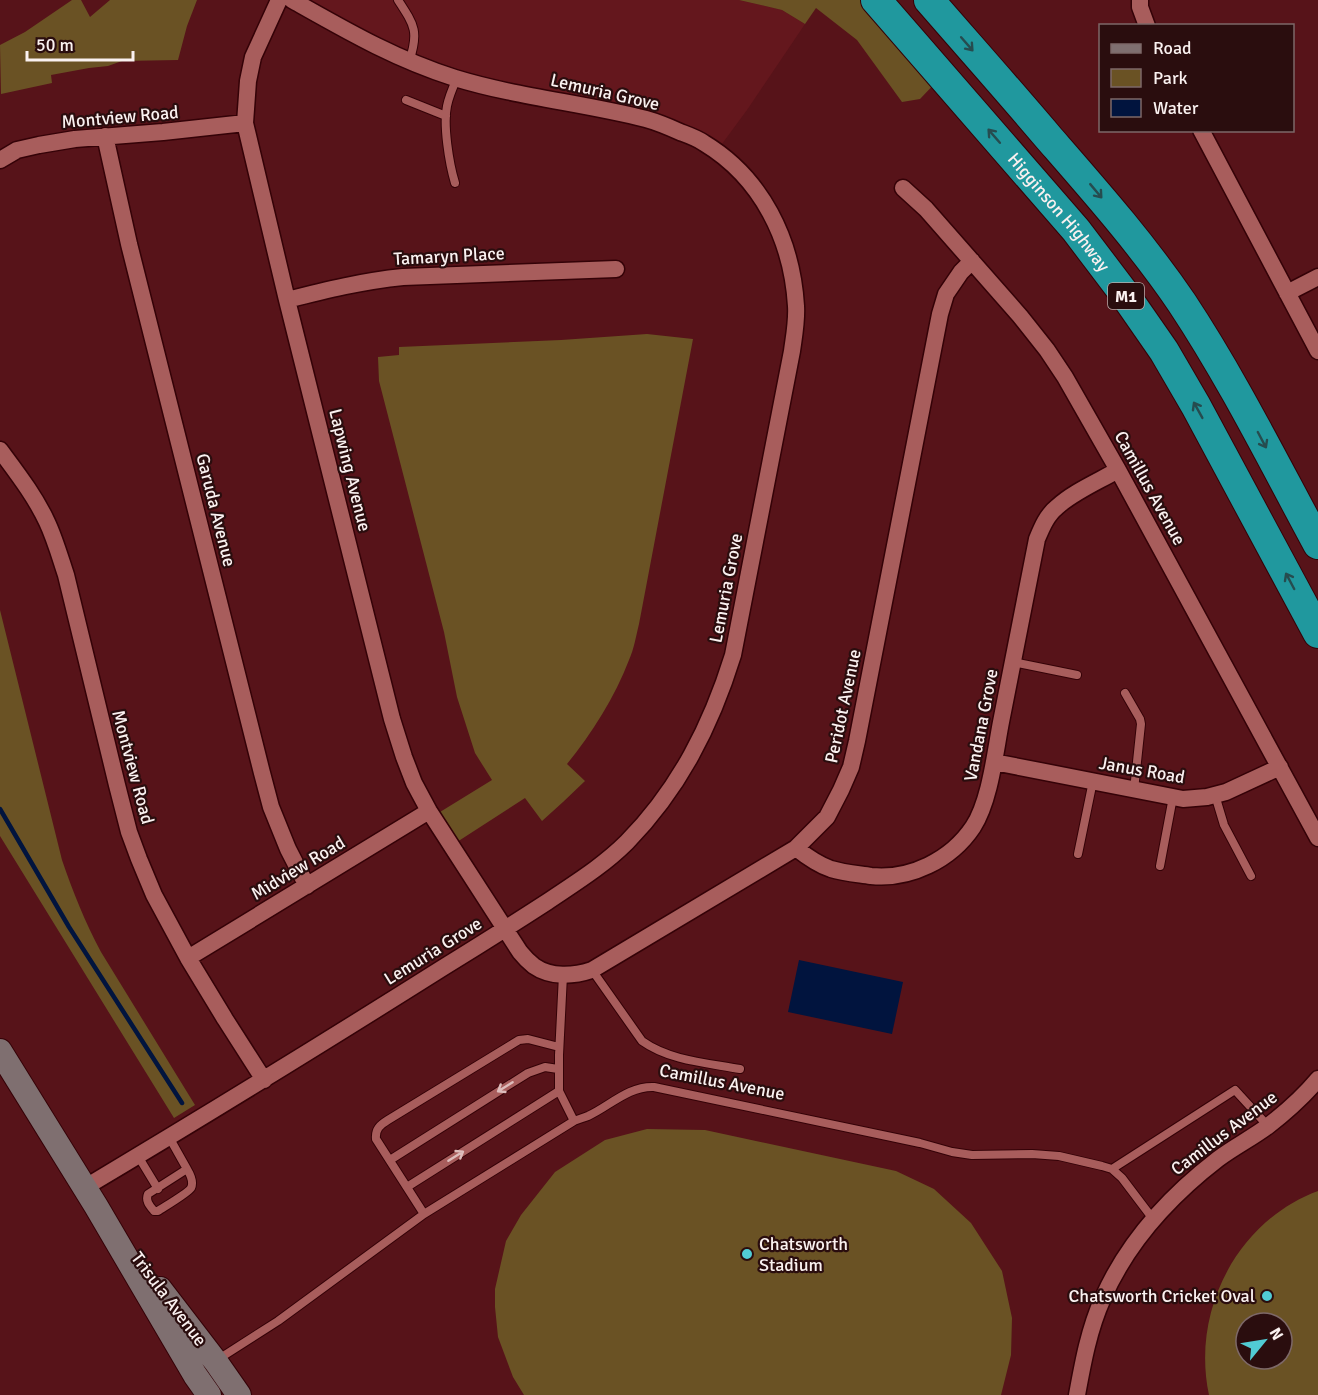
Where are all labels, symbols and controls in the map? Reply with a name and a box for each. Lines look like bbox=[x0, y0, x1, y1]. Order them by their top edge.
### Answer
scale bar bbox=[27, 24, 134, 62]
legend bbox=[1099, 24, 1294, 132]
text: 50 m bbox=[36, 34, 74, 56]
one-way arrow bbox=[961, 36, 974, 52]
text: Road bbox=[1153, 37, 1192, 59]
text: Park bbox=[1153, 67, 1188, 89]
street label: Lemuria Grove bbox=[548, 69, 662, 115]
text: Water bbox=[1153, 97, 1199, 119]
street label: Montview Road bbox=[61, 101, 179, 133]
one-way arrow bbox=[987, 129, 1001, 144]
street label: Higginson Highway bbox=[1003, 148, 1115, 276]
one-way arrow bbox=[1089, 183, 1102, 199]
street label: Tamaryn Place bbox=[393, 242, 505, 270]
road number: M1 bbox=[1108, 283, 1144, 309]
one-way arrow bbox=[1192, 401, 1203, 419]
street label: Lapwing Avenue bbox=[324, 406, 376, 534]
street label: Camillus Avenue bbox=[1110, 427, 1190, 549]
one-way arrow bbox=[1256, 431, 1268, 448]
street label: Garuda Avenue bbox=[191, 451, 241, 569]
street label: Lemuria Grove bbox=[705, 531, 747, 645]
one-way arrow bbox=[1284, 573, 1296, 590]
street label: Peridot Avenue bbox=[820, 647, 866, 765]
street label: Vandana Grove bbox=[959, 667, 1003, 783]
street label: Montview Road bbox=[107, 707, 159, 827]
street label: Janus Road bbox=[1097, 752, 1187, 788]
street label: Midview Road bbox=[247, 831, 349, 905]
street label: Lemuria Grove bbox=[380, 912, 486, 990]
street label: Camillus Avenue bbox=[657, 1059, 787, 1105]
one-way arrow bbox=[497, 1082, 514, 1094]
street label: Camillus Avenue bbox=[1167, 1086, 1281, 1180]
one-way arrow bbox=[448, 1149, 465, 1162]
place label: Chatsworth Stadium bbox=[759, 1233, 848, 1276]
marker: Chatsworth Stadium bbox=[740, 1247, 754, 1261]
street label: Trisula Avenue bbox=[126, 1248, 212, 1350]
place label: Chatsworth Cricket Oval bbox=[1069, 1285, 1255, 1307]
marker: Chatsworth Cricket Oval bbox=[1260, 1289, 1274, 1303]
north arrow bbox=[1234, 1311, 1294, 1371]
text: N bbox=[1265, 1324, 1288, 1344]

